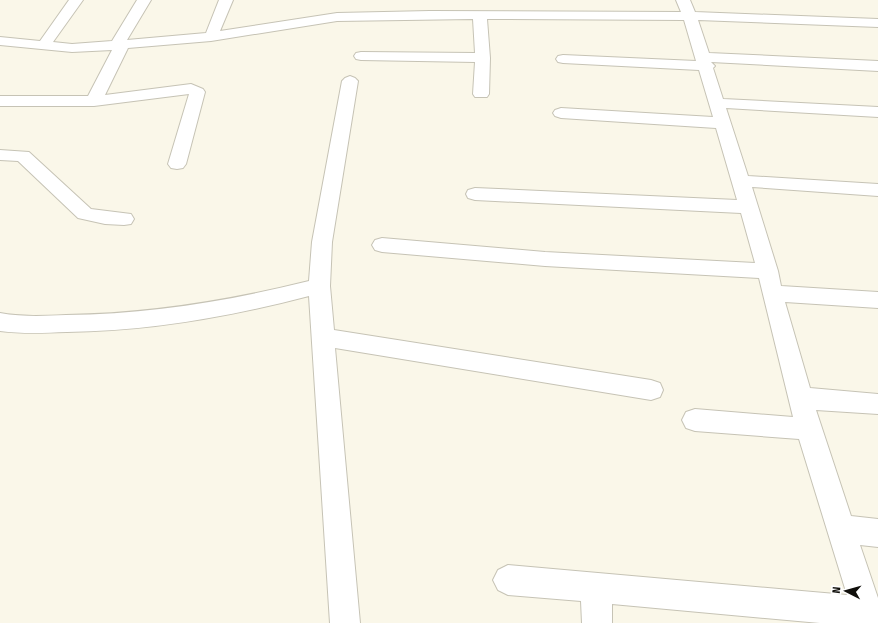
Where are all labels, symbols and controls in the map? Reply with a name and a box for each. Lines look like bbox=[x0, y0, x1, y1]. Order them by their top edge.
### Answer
north arrow bbox=[826, 571, 866, 611]
text: N bbox=[830, 586, 843, 594]

